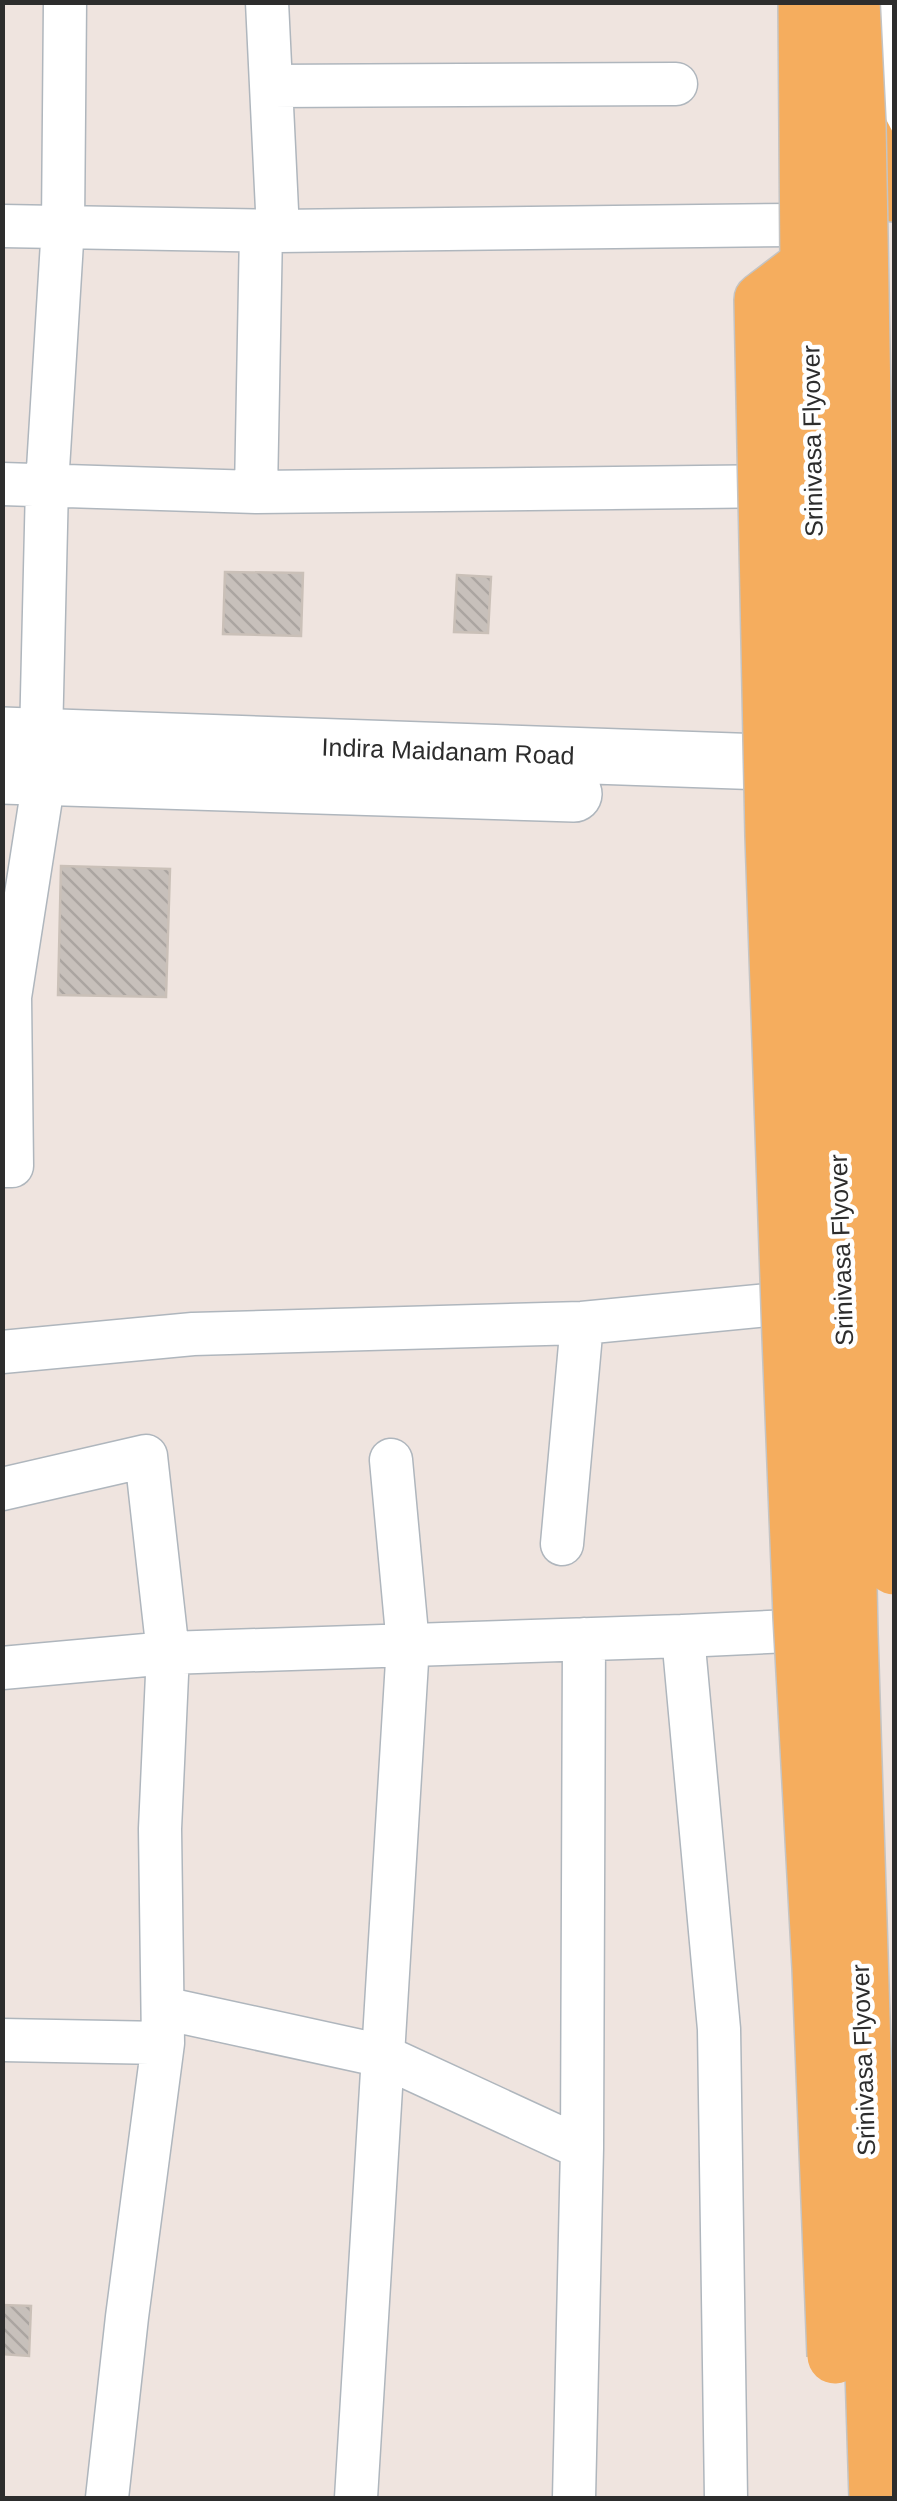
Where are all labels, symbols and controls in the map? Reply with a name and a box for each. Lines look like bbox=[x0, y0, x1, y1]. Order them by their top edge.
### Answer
street label: Srinivasa Flyover bbox=[796, 345, 828, 537]
street label: Indira Maidanam Road bbox=[321, 733, 575, 769]
street label: Srinivasa Flyover bbox=[824, 1154, 858, 1346]
street label: Srinivasa Flyover bbox=[846, 1964, 880, 2156]

